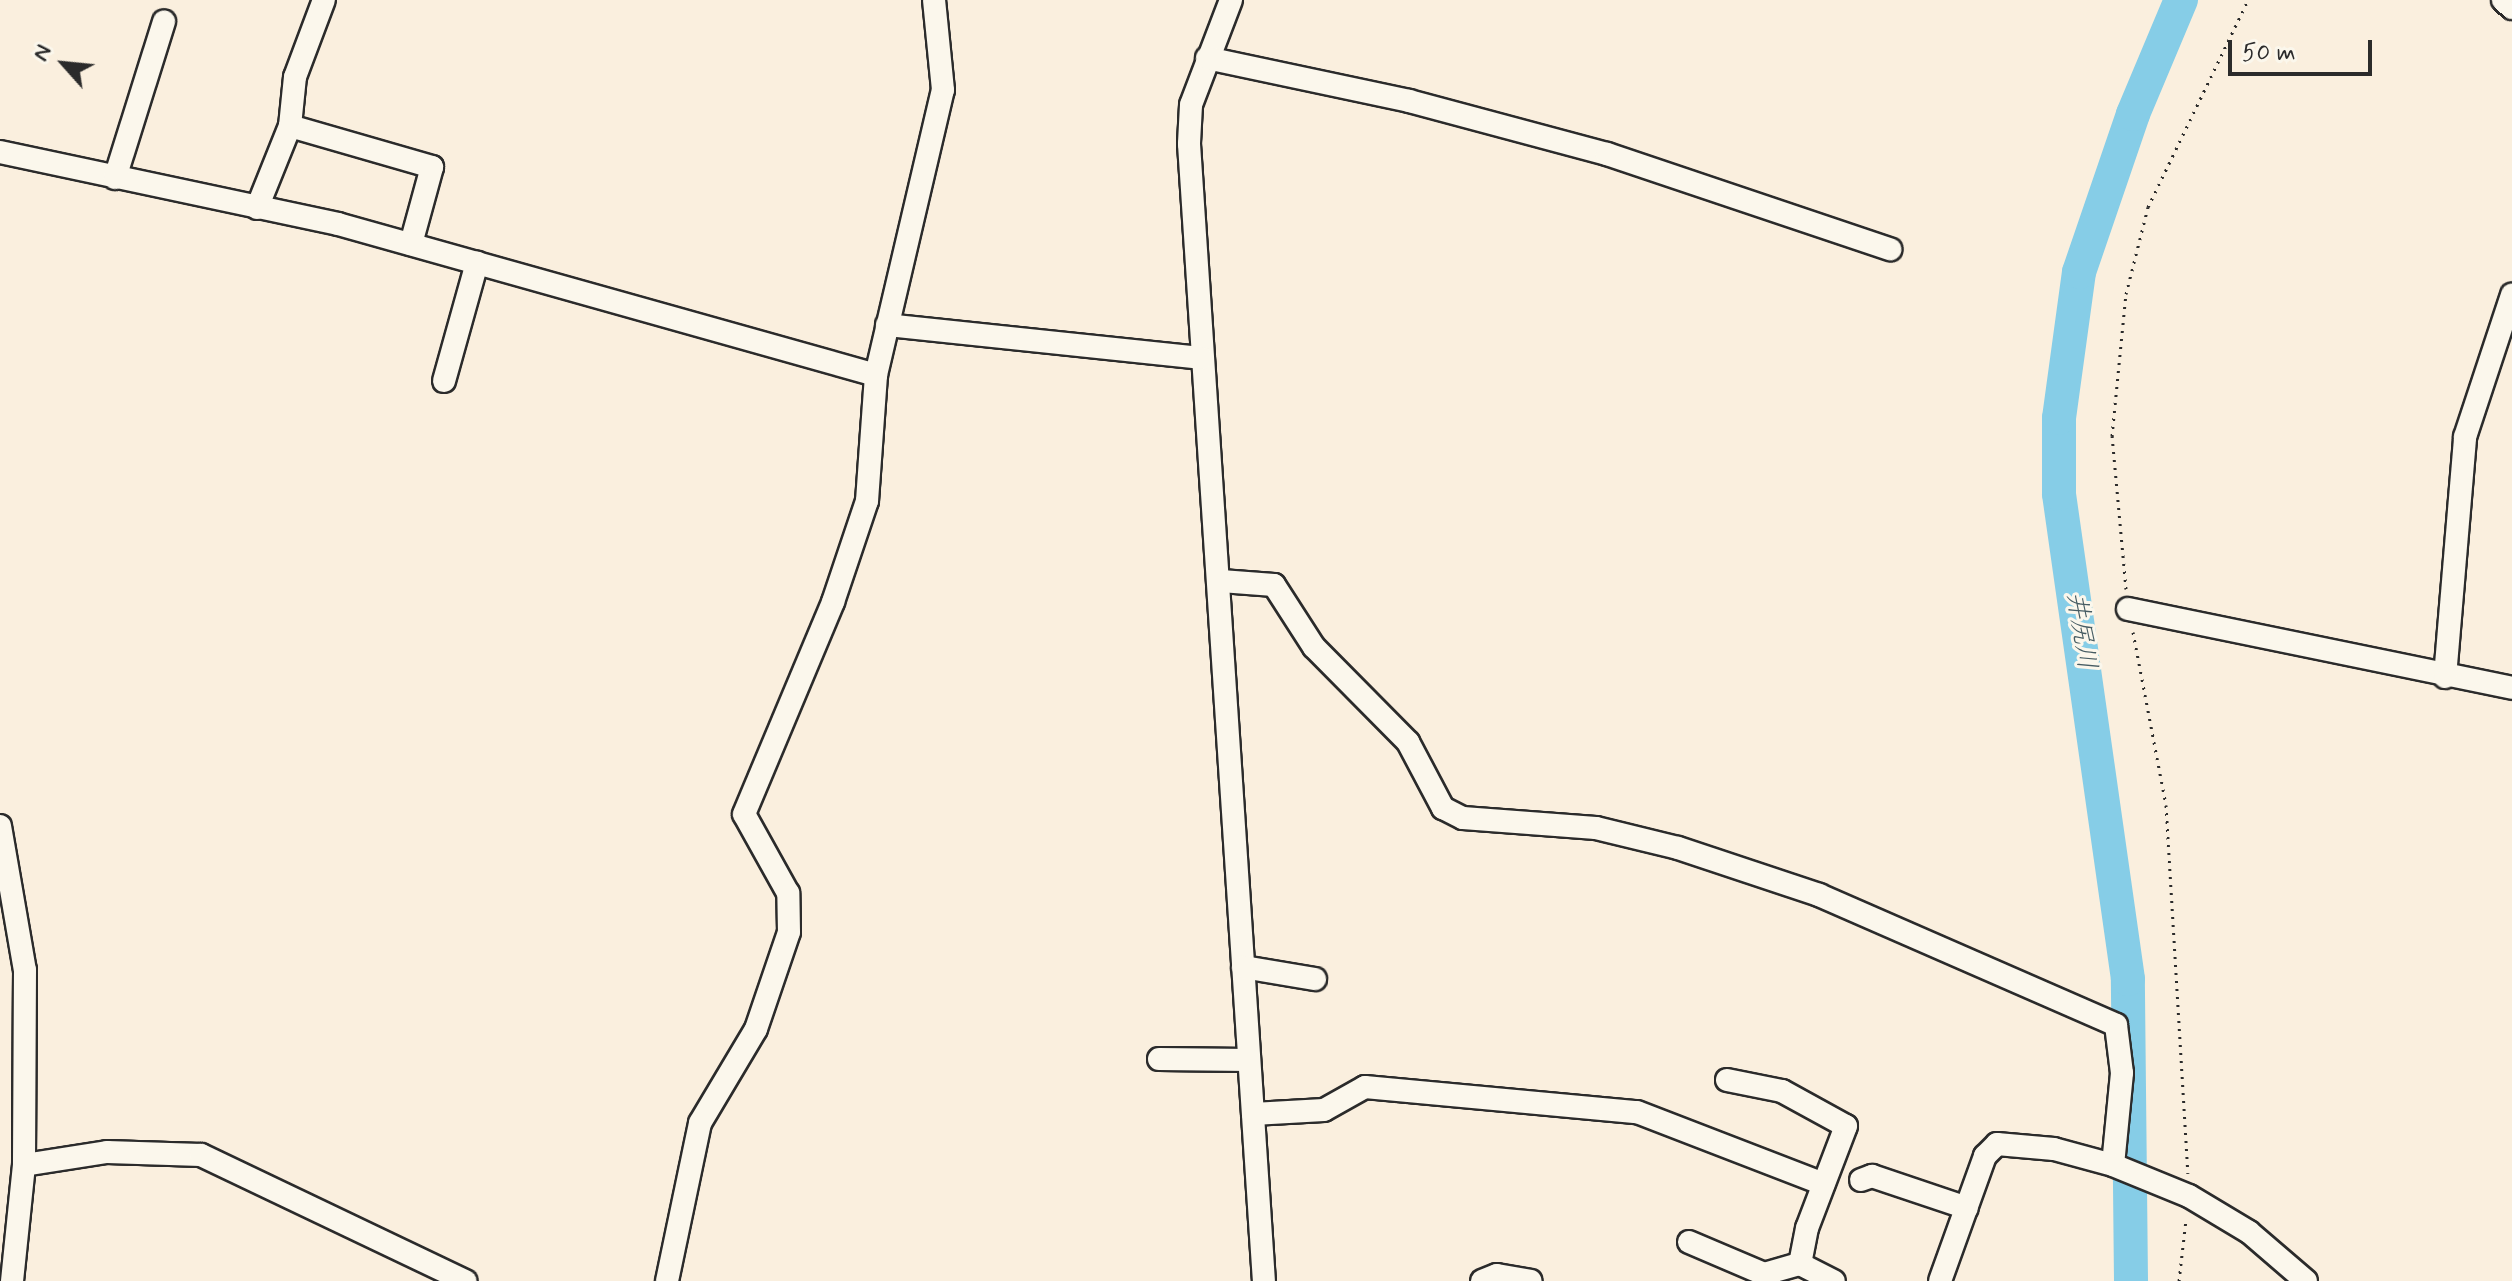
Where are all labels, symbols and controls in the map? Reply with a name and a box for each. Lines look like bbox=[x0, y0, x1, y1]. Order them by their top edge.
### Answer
north arrow bbox=[24, 24, 104, 104]
scale bar bbox=[2232, 24, 2376, 74]
text: 50 m bbox=[2242, 38, 2296, 69]
text: N bbox=[27, 40, 58, 66]
water label: 井尻川 bbox=[2058, 590, 2102, 672]

